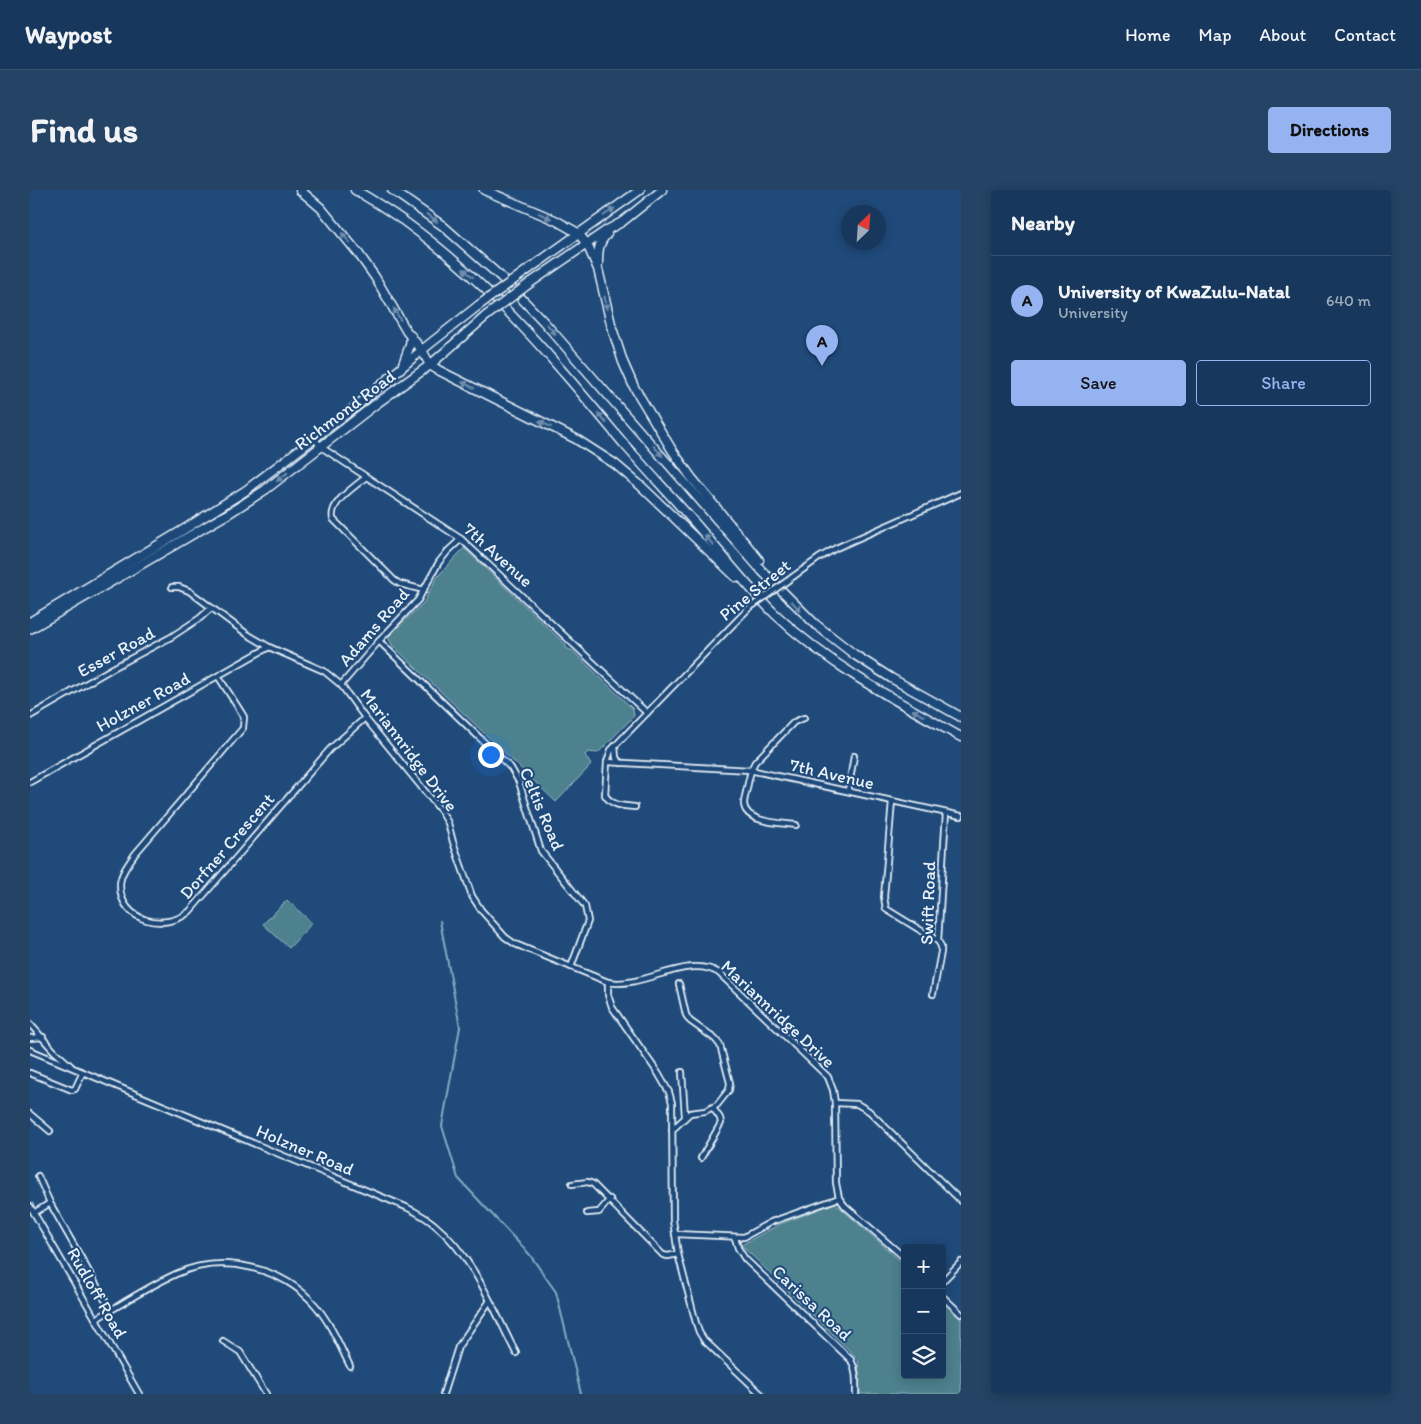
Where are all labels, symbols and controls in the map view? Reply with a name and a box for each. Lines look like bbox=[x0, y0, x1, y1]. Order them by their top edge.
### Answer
text: Waypost bbox=[25, 20, 112, 49]
text: Home bbox=[1125, 24, 1171, 46]
text: Map bbox=[1199, 24, 1232, 46]
text: About bbox=[1260, 24, 1306, 46]
text: Contact bbox=[1334, 24, 1396, 46]
button: Directions bbox=[1268, 107, 1391, 153]
text: Find us bbox=[30, 109, 138, 151]
north arrow bbox=[841, 205, 886, 250]
one-way arrow bbox=[602, 207, 616, 217]
text: Nearby bbox=[1011, 210, 1075, 235]
one-way arrow bbox=[538, 212, 552, 220]
one-way arrow bbox=[425, 213, 439, 223]
one-way arrow bbox=[340, 231, 351, 244]
one-way arrow bbox=[462, 267, 475, 278]
text: University of KwaZulu-Natal bbox=[1058, 280, 1290, 303]
text: A bbox=[1022, 291, 1032, 310]
text: 640 m bbox=[1326, 291, 1371, 310]
one-way arrow bbox=[602, 295, 610, 310]
text: University bbox=[1058, 303, 1128, 322]
one-way arrow bbox=[393, 307, 402, 320]
one-way arrow bbox=[545, 322, 556, 335]
pin: A bbox=[806, 325, 838, 366]
button: Save bbox=[1011, 360, 1186, 406]
button: Share bbox=[1196, 360, 1371, 406]
street label: Richmond Road bbox=[290, 365, 400, 455]
one-way arrow bbox=[461, 381, 475, 389]
one-way arrow bbox=[597, 411, 608, 424]
one-way arrow bbox=[538, 420, 553, 428]
one-way arrow bbox=[652, 445, 663, 458]
one-way arrow bbox=[276, 472, 289, 483]
street label: 7th Avenue bbox=[459, 518, 537, 592]
one-way arrow bbox=[704, 534, 715, 547]
street label: Pine Street bbox=[715, 554, 795, 626]
street label: Adams Road bbox=[334, 583, 414, 671]
one-way arrow bbox=[790, 599, 802, 611]
street label: Esser Road bbox=[73, 622, 159, 682]
street label: Holzner Road bbox=[92, 667, 194, 737]
street label: Mariannridge Drive bbox=[356, 684, 462, 816]
one-way arrow bbox=[912, 709, 925, 718]
your location bbox=[478, 742, 504, 768]
street label: 7th Avenue bbox=[788, 754, 876, 794]
street label: Celtis Road bbox=[515, 764, 569, 854]
street label: Dorfner Crescent bbox=[175, 788, 279, 904]
street label: Swift Road bbox=[916, 861, 940, 945]
street label: Mariannridge Drive bbox=[716, 955, 840, 1073]
street label: Holzner Road bbox=[253, 1120, 357, 1181]
street label: Rudloff Road bbox=[62, 1244, 132, 1342]
map controls bbox=[901, 1244, 946, 1379]
button: + bbox=[901, 1244, 946, 1289]
street label: Carissa Road bbox=[768, 1261, 856, 1346]
button: − bbox=[901, 1289, 946, 1334]
button: layers bbox=[901, 1334, 946, 1379]

